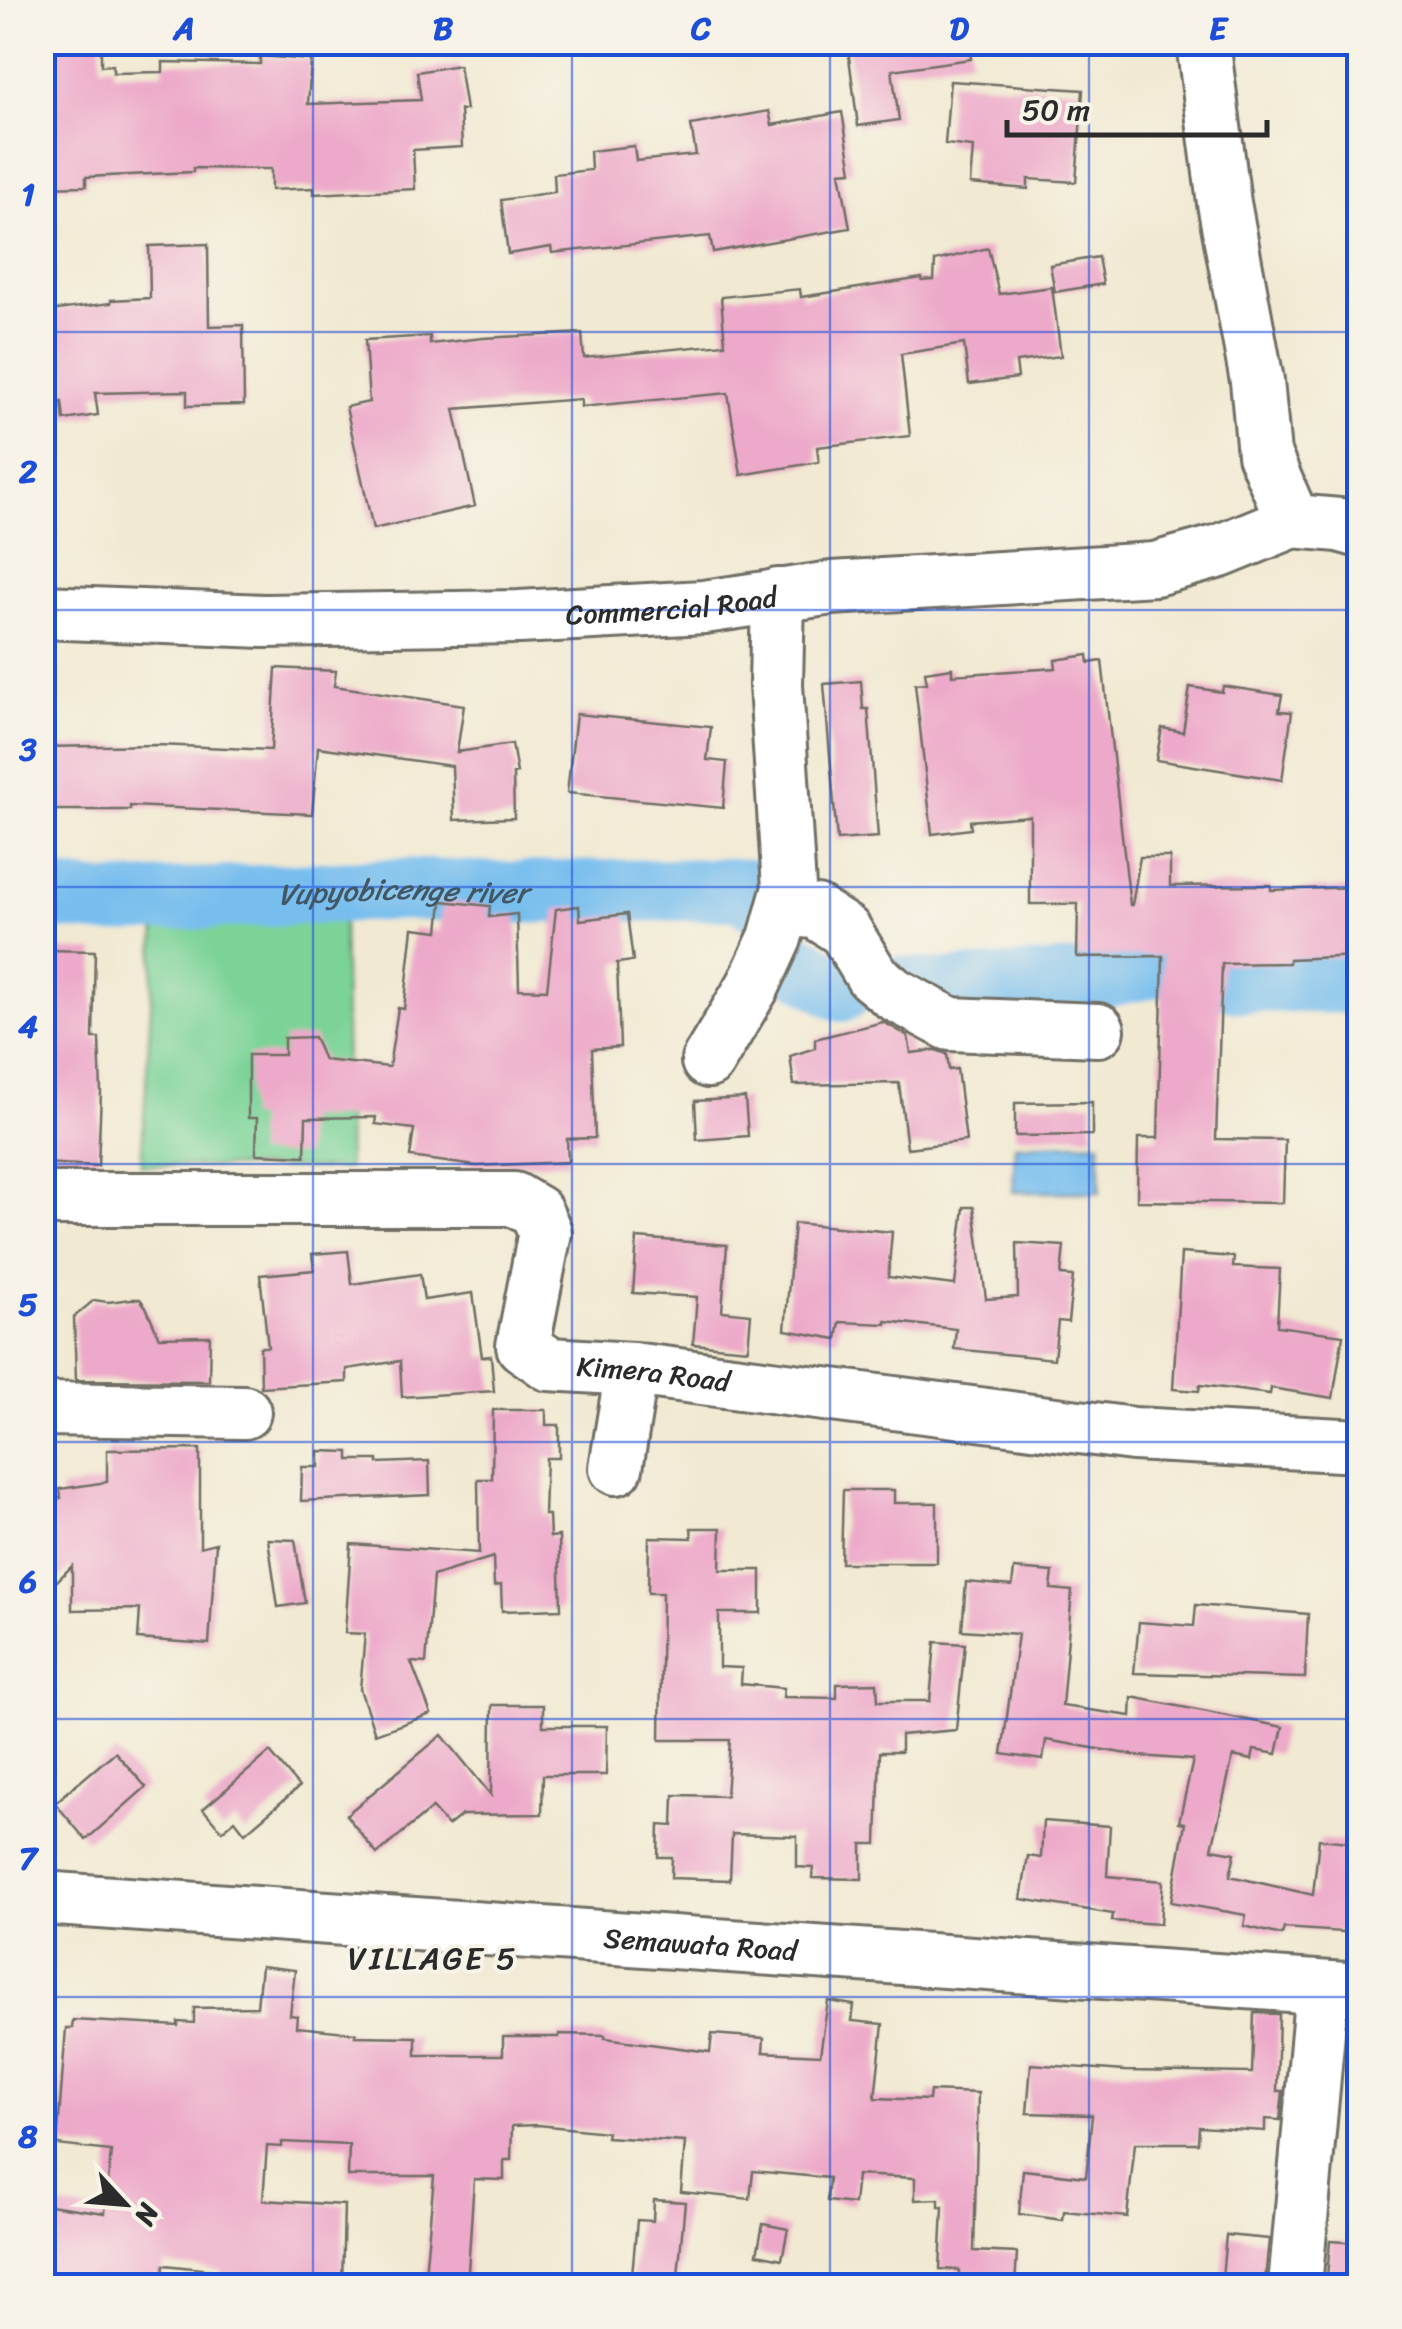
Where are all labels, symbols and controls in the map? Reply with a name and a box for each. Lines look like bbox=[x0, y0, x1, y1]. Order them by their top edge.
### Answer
text: A bbox=[172, 0, 195, 57]
text: B bbox=[433, 0, 453, 57]
text: C bbox=[690, 0, 712, 57]
text: D bbox=[949, 0, 969, 57]
text: E bbox=[1209, 0, 1229, 57]
scale bar bbox=[1007, 75, 1267, 137]
text: 50 m bbox=[1022, 83, 1090, 137]
text: 1 bbox=[21, 166, 35, 223]
text: 2 bbox=[19, 443, 38, 500]
street label: Commercial Road bbox=[565, 572, 782, 639]
text: 3 bbox=[18, 721, 37, 778]
water label: Vupyobicenge river bbox=[277, 862, 534, 922]
text: 4 bbox=[18, 998, 38, 1055]
text: 5 bbox=[18, 1276, 38, 1333]
street label: Kimera Road bbox=[575, 1341, 735, 1406]
text: 6 bbox=[19, 1553, 37, 1610]
text: 7 bbox=[19, 1830, 40, 1887]
street label: Semawata Road bbox=[602, 1913, 801, 1975]
district label: VILLAGE 5 bbox=[348, 1930, 518, 1987]
text: 8 bbox=[17, 2108, 38, 2165]
north arrow bbox=[75, 2154, 175, 2254]
text: N bbox=[120, 2194, 174, 2235]

